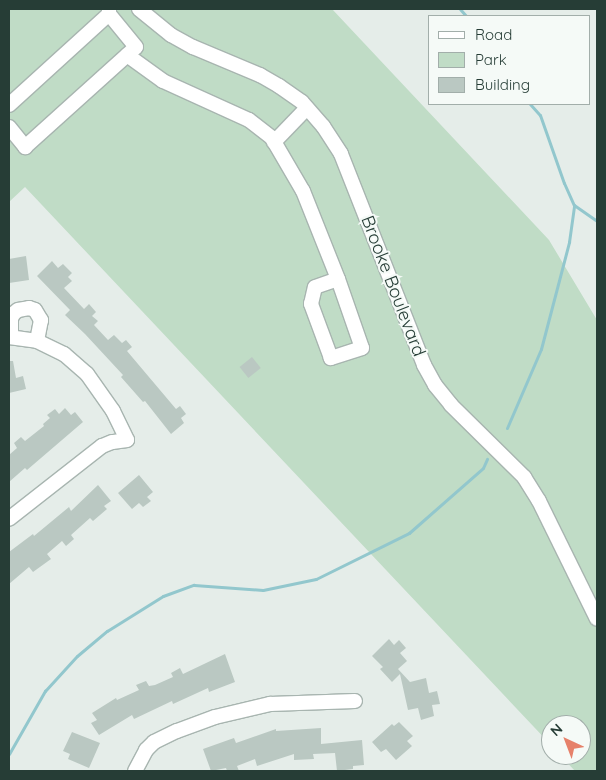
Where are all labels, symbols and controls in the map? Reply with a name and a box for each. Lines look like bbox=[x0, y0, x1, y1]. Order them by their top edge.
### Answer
legend bbox=[428, 15, 591, 105]
text: Road bbox=[475, 25, 512, 44]
text: Park bbox=[475, 50, 507, 69]
text: Building bbox=[475, 75, 530, 94]
street label: Brooke Boulevard bbox=[356, 213, 430, 359]
north arrow bbox=[541, 715, 591, 765]
text: N bbox=[547, 720, 566, 740]

